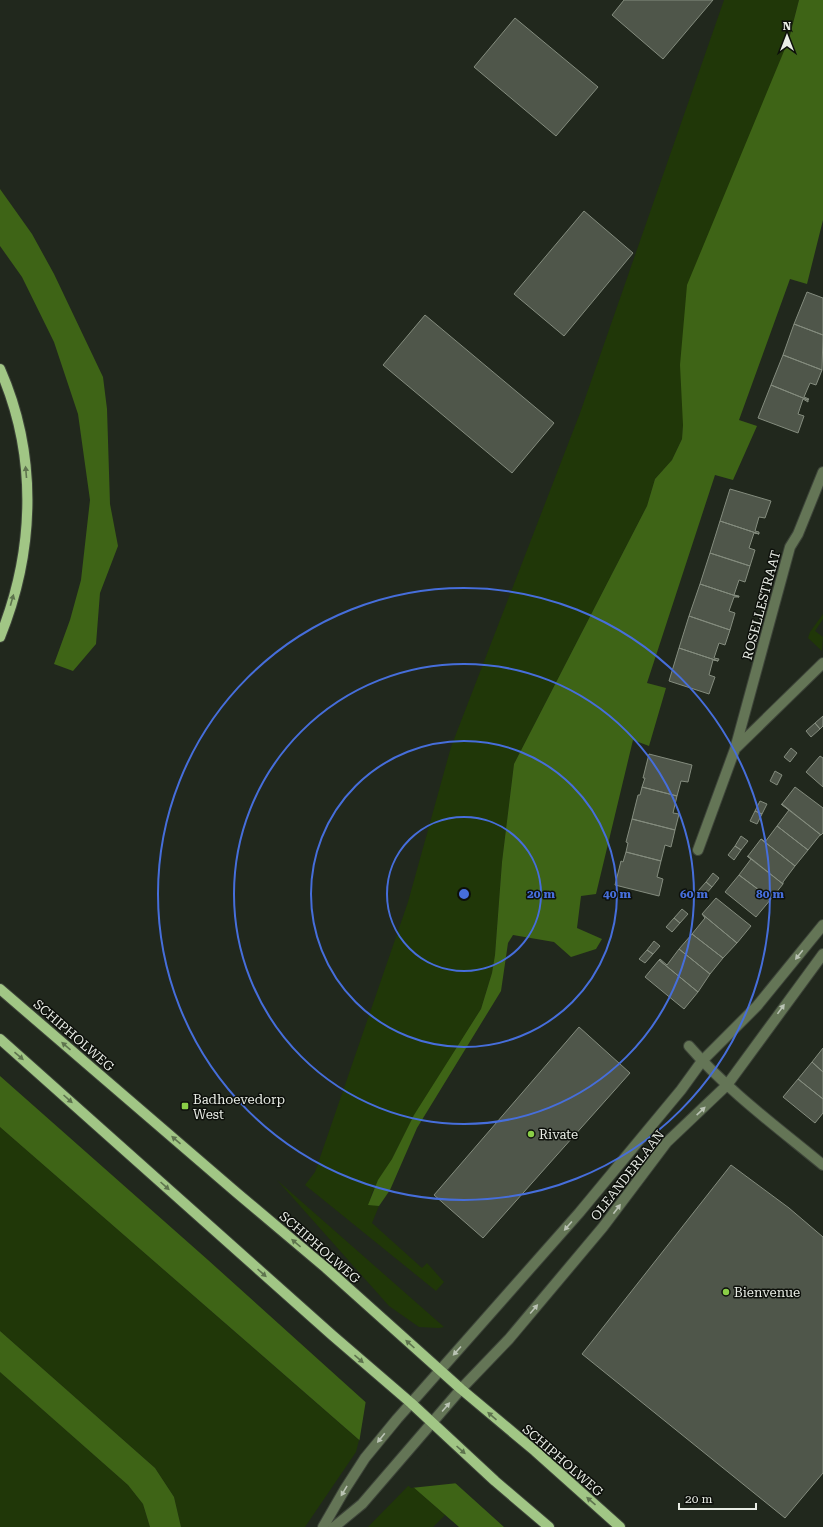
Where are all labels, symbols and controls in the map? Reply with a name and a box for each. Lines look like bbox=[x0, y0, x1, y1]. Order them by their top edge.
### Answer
north arrow bbox=[767, 16, 807, 56]
text: N bbox=[783, 20, 792, 33]
one-way arrow bbox=[23, 466, 30, 478]
street label: ROSELLESTRAAT bbox=[740, 548, 783, 661]
one-way arrow bbox=[10, 594, 16, 607]
centre of rings bbox=[457, 887, 471, 901]
text: 20 m bbox=[527, 887, 555, 901]
text: 40 m bbox=[603, 887, 631, 901]
text: 60 m bbox=[680, 887, 708, 901]
text: 80 m bbox=[756, 887, 784, 901]
one-way arrow bbox=[794, 949, 803, 960]
street label: SCHIPHOLWEG bbox=[30, 996, 117, 1074]
one-way arrow bbox=[777, 1004, 786, 1015]
one-way arrow bbox=[61, 1042, 72, 1051]
one-way arrow bbox=[14, 1052, 25, 1061]
place label: Badhoevedorp West bbox=[193, 1092, 285, 1122]
one-way arrow bbox=[63, 1095, 73, 1104]
marker: Badhoevedorp West bbox=[180, 1101, 190, 1111]
one-way arrow bbox=[696, 1106, 706, 1115]
place label: Rivate bbox=[539, 1127, 578, 1142]
street label: OLEANDERLAAN bbox=[587, 1127, 667, 1224]
marker: Rivate bbox=[526, 1129, 536, 1139]
one-way arrow bbox=[170, 1136, 181, 1145]
one-way arrow bbox=[160, 1181, 170, 1191]
one-way arrow bbox=[612, 1204, 620, 1214]
street label: SCHIPHOLWEG bbox=[276, 1208, 363, 1286]
one-way arrow bbox=[563, 1220, 572, 1231]
one-way arrow bbox=[290, 1238, 301, 1247]
one-way arrow bbox=[257, 1268, 267, 1277]
place label: Bienvenue bbox=[734, 1285, 800, 1300]
marker: Bienvenue bbox=[721, 1287, 731, 1297]
one-way arrow bbox=[530, 1304, 539, 1315]
one-way arrow bbox=[406, 1340, 415, 1349]
one-way arrow bbox=[452, 1346, 462, 1356]
one-way arrow bbox=[354, 1354, 365, 1363]
one-way arrow bbox=[442, 1401, 451, 1412]
one-way arrow bbox=[488, 1412, 497, 1421]
street label: SCHIPHOLWEG bbox=[519, 1421, 606, 1499]
one-way arrow bbox=[377, 1433, 386, 1444]
one-way arrow bbox=[455, 1445, 466, 1454]
scale bar bbox=[679, 1485, 756, 1511]
one-way arrow bbox=[340, 1486, 348, 1496]
text: 20 m bbox=[685, 1492, 712, 1506]
one-way arrow bbox=[585, 1497, 596, 1506]

